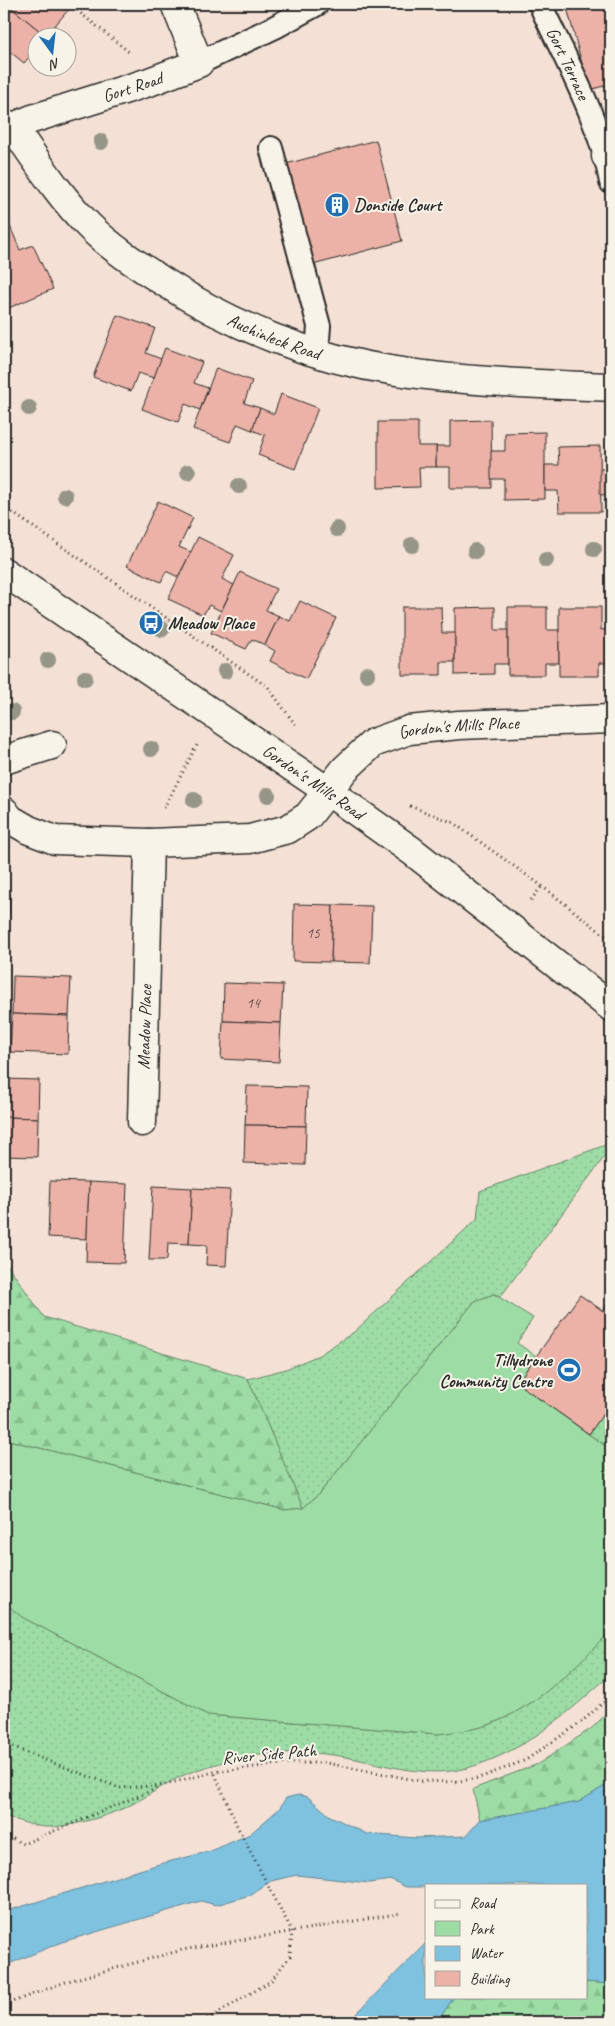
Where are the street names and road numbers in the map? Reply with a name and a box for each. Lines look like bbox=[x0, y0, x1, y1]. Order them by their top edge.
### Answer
street label: Gort Terrace bbox=[542, 24, 595, 104]
street label: Gort Road bbox=[100, 66, 168, 107]
street label: Auchinleck Road bbox=[224, 309, 326, 365]
street label: Gordon's Mills Place bbox=[395, 712, 520, 744]
street label: Gordon's Mills Road bbox=[258, 739, 371, 826]
street label: Meadow Place bbox=[132, 983, 156, 1070]
street label: River Side Path bbox=[221, 1739, 318, 1769]

